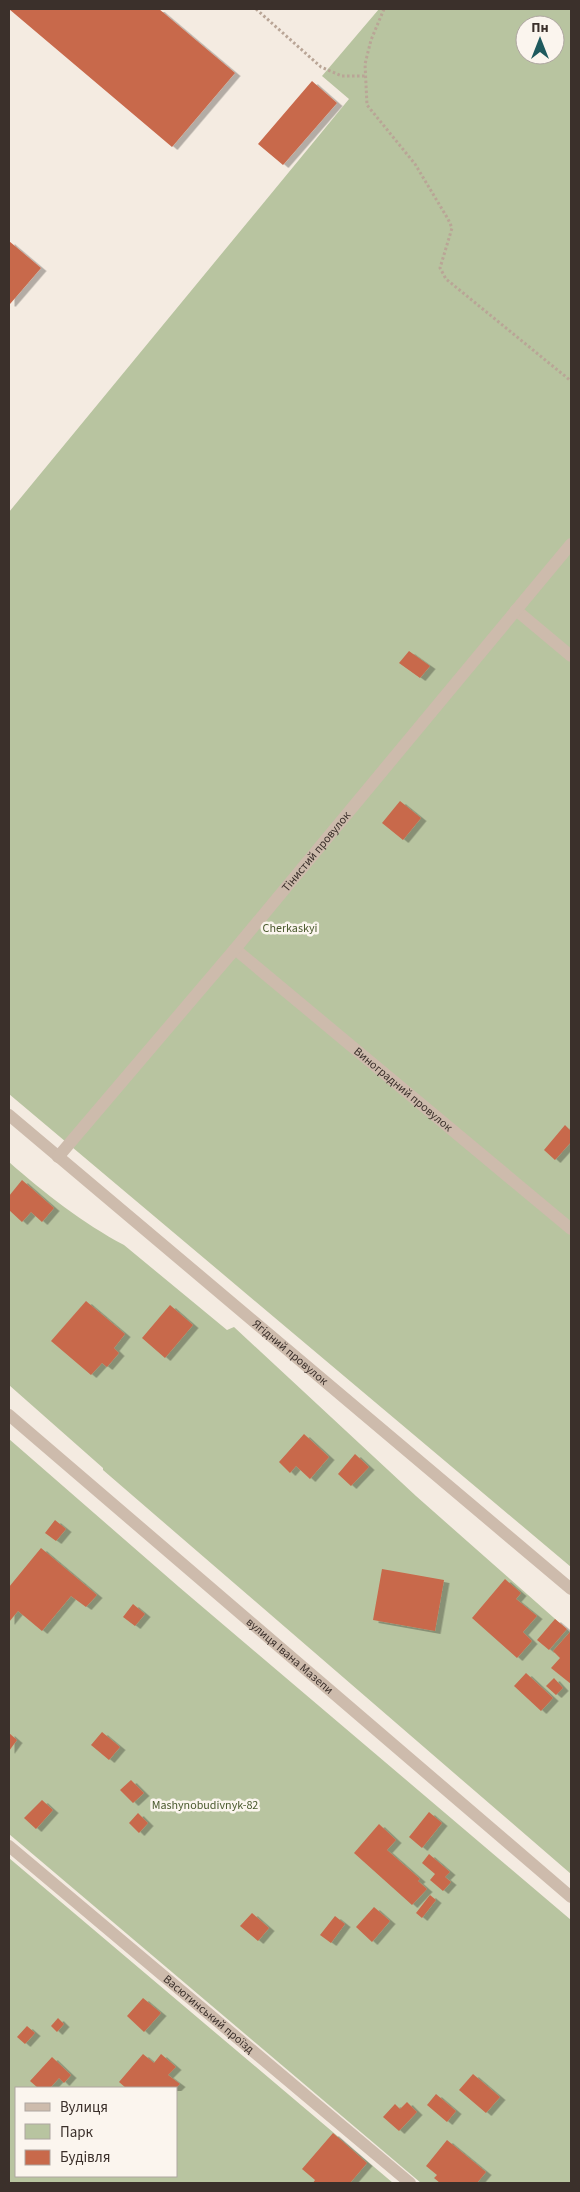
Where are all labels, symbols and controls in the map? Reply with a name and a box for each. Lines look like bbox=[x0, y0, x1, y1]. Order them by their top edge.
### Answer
north arrow bbox=[515, 15, 565, 65]
text: Пн bbox=[531, 18, 549, 38]
street label: Тінистий провулок bbox=[278, 807, 355, 895]
park label: Cherkaskyi bbox=[263, 920, 317, 937]
street label: Виноградний провулок bbox=[350, 1043, 456, 1135]
street label: Ягідний провулок bbox=[249, 1315, 332, 1389]
street label: вулиця Івана Мазепи bbox=[242, 1614, 337, 1698]
park label: Mashynobudivnyk-82 bbox=[152, 1797, 258, 1814]
street label: Васютинський проїзд bbox=[160, 1971, 258, 2058]
legend bbox=[15, 2087, 178, 2177]
text: Вулиця bbox=[60, 2097, 108, 2118]
text: Парк bbox=[60, 2122, 94, 2143]
text: Будівля bbox=[60, 2147, 110, 2168]

